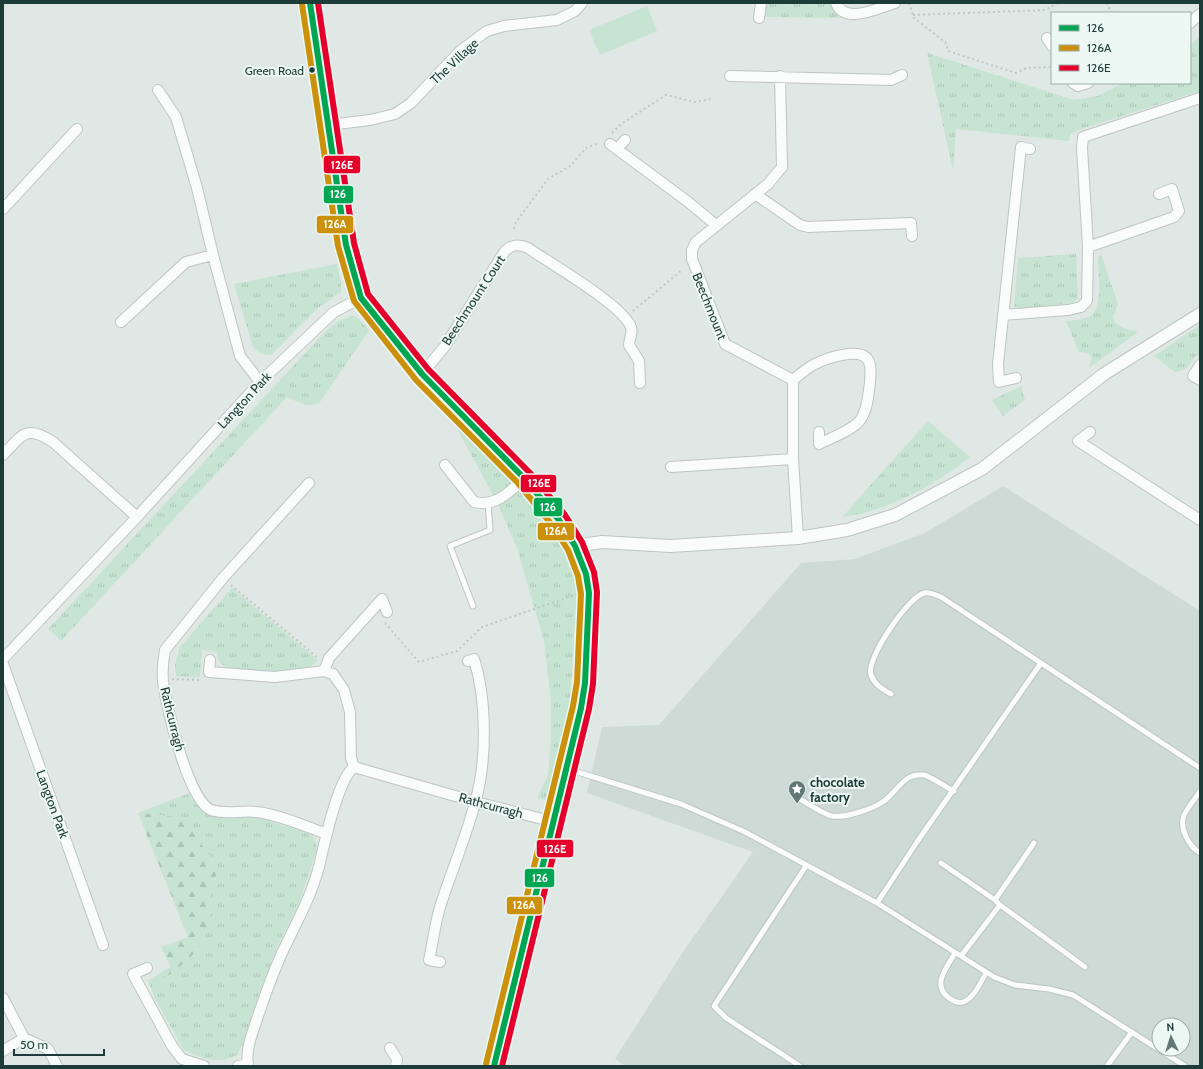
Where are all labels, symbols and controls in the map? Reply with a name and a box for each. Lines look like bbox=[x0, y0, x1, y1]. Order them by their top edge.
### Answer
legend bbox=[1051, 12, 1191, 84]
text: 126 bbox=[1087, 20, 1104, 35]
street label: The Village bbox=[427, 34, 482, 87]
text: 126A bbox=[1087, 40, 1112, 55]
text: 126E bbox=[1087, 60, 1111, 75]
place label: Green Road bbox=[245, 63, 304, 78]
marker: Green Road bbox=[307, 65, 317, 75]
line badge: 126E bbox=[323, 155, 361, 174]
text: 126E bbox=[331, 158, 353, 172]
line badge: 126 bbox=[323, 185, 354, 204]
text: 126 bbox=[330, 187, 346, 201]
line badge: 126A bbox=[316, 215, 354, 234]
text: 126A bbox=[324, 217, 347, 231]
street label: Beechmount Court bbox=[438, 251, 508, 348]
street label: Beechmount bbox=[689, 270, 731, 342]
street label: Langton Park bbox=[214, 368, 274, 432]
line badge: 126E bbox=[520, 474, 557, 493]
text: 126E bbox=[528, 476, 550, 490]
line badge: 126 bbox=[533, 497, 563, 517]
text: 126 bbox=[540, 500, 556, 514]
line badge: 126A bbox=[537, 522, 575, 541]
text: 126A bbox=[545, 524, 568, 538]
street label: Rathcurragh bbox=[157, 685, 189, 753]
street label: Langton Park bbox=[33, 768, 73, 841]
place label: chocolate factory bbox=[810, 774, 865, 805]
place icon: chocolate factory bbox=[787, 779, 807, 804]
street label: Rathcurragh bbox=[457, 789, 525, 821]
line badge: 126E bbox=[536, 839, 574, 858]
text: 126E bbox=[544, 842, 566, 856]
line badge: 126 bbox=[524, 868, 555, 888]
text: 126 bbox=[532, 871, 548, 885]
line badge: 126A bbox=[506, 896, 543, 915]
text: 126A bbox=[513, 898, 536, 912]
north arrow bbox=[1151, 1017, 1191, 1057]
text: N bbox=[1166, 1020, 1175, 1034]
scale bar bbox=[14, 1031, 104, 1057]
text: 50 m bbox=[20, 1037, 48, 1052]

